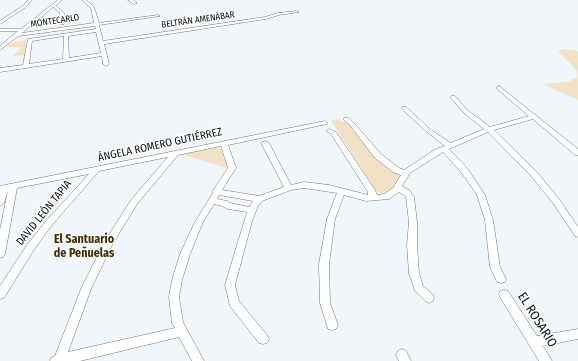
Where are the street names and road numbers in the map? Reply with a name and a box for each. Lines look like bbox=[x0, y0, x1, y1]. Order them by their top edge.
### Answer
street label: BELTRÁN AMENÁBAR bbox=[161, 10, 235, 30]
street label: MONTECARLO bbox=[30, 12, 80, 30]
street label: ÁNGELA ROMERO GUTIÉRREZ bbox=[97, 125, 223, 165]
street label: DAVID LEÓN TAPIA bbox=[14, 178, 74, 248]
street label: EL ROSARIO bbox=[514, 290, 560, 350]

